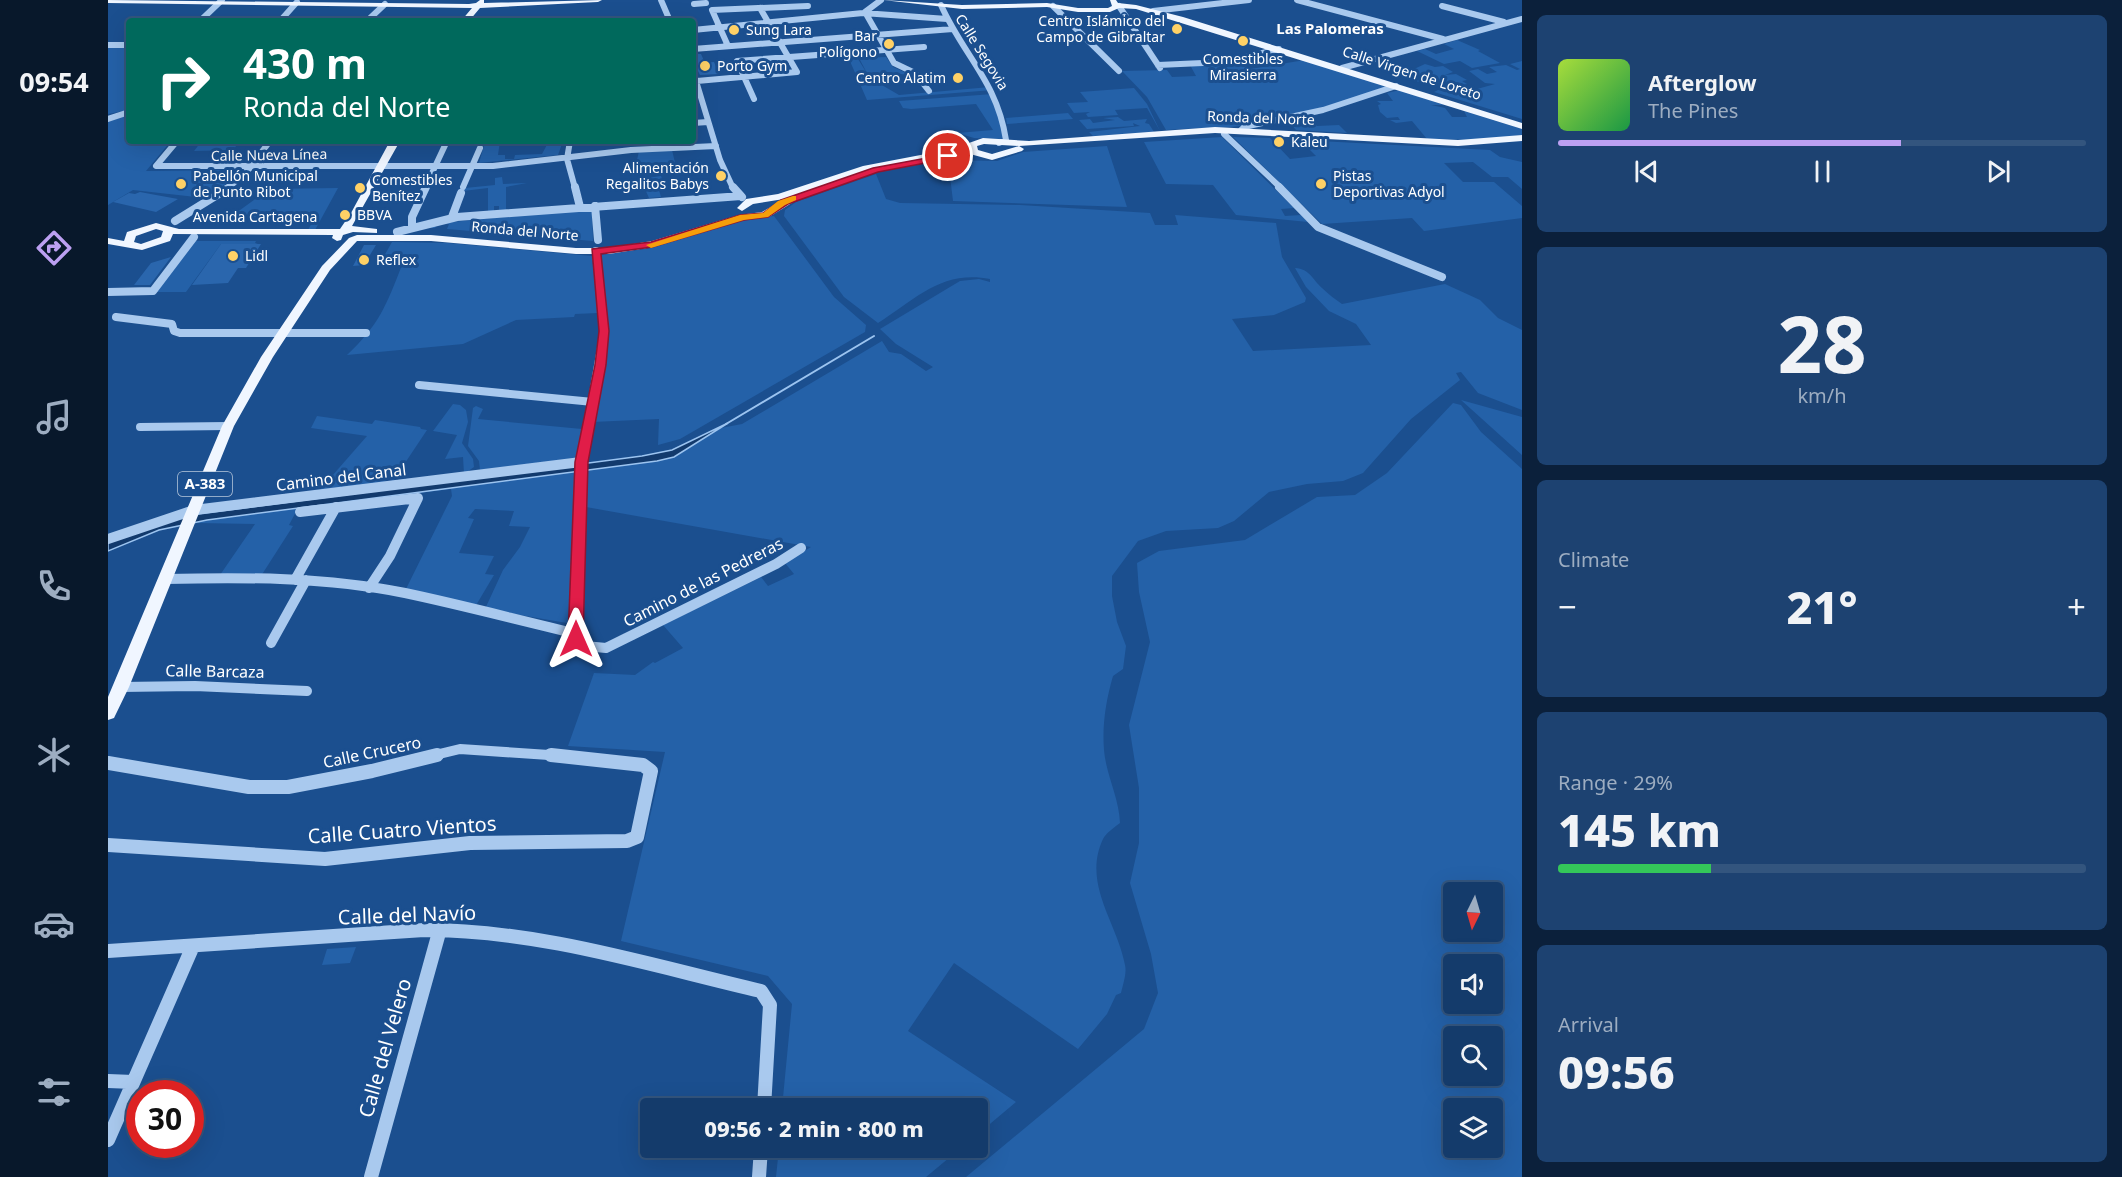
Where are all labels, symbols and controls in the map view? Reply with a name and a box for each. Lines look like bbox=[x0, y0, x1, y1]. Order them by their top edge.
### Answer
street label: Calle Segovia bbox=[951, 10, 1013, 93]
place label: Centro Islámico del Campo de Gibraltar bbox=[1036, 11, 1165, 46]
district label: Las Palomeras bbox=[1276, 18, 1384, 38]
place label: Sung Lara bbox=[746, 20, 812, 39]
marker: Centro Islámico del Campo de Gibraltar bbox=[1170, 22, 1184, 36]
marker: Sung Lara bbox=[727, 23, 741, 37]
place label: Bar Polígono bbox=[819, 26, 877, 61]
text: 430 m bbox=[243, 34, 367, 91]
marker: Comestibles Mirasierra bbox=[1236, 34, 1250, 48]
marker: Bar Polígono bbox=[882, 37, 896, 51]
street label: Calle Virgen de Loreto bbox=[1340, 41, 1484, 104]
icon: right bbox=[144, 42, 222, 120]
place label: Comestibles Mirasierra bbox=[1203, 49, 1284, 84]
place label: Porto Gym bbox=[717, 56, 787, 75]
marker: Porto Gym bbox=[698, 59, 712, 73]
text: 09:54 bbox=[19, 63, 89, 100]
text: Afterglow bbox=[1648, 67, 1757, 97]
place label: Centro Alatim bbox=[856, 68, 946, 87]
marker: Centro Alatim bbox=[951, 71, 965, 85]
text: Ronda del Norte bbox=[243, 88, 450, 125]
text: The Pines bbox=[1648, 97, 1738, 124]
street label: Ronda del Norte bbox=[1207, 106, 1315, 129]
pin bbox=[922, 130, 973, 181]
place label: Kaleu bbox=[1291, 132, 1328, 151]
marker: Kaleu bbox=[1272, 135, 1286, 149]
icon: arrive bbox=[931, 139, 964, 172]
street label: Calle Nueva Línea bbox=[211, 144, 327, 165]
icon: previous bbox=[1630, 155, 1663, 188]
icon: pause bbox=[1806, 155, 1839, 188]
icon: next bbox=[1982, 155, 2015, 188]
place label: Alimentación Regalitos Babys bbox=[606, 158, 709, 193]
place label: Pabellón Municipal de Punto Ribot bbox=[193, 166, 318, 201]
place label: Pistas Deportivas Adyol bbox=[1333, 166, 1445, 201]
marker: Alimentación Regalitos Babys bbox=[714, 169, 728, 183]
place label: Comestibles Benítez bbox=[372, 170, 453, 205]
marker: Pabellón Municipal de Punto Ribot bbox=[174, 177, 188, 191]
marker: Pistas Deportivas Adyol bbox=[1314, 177, 1328, 191]
marker: Comestibles Benítez bbox=[353, 181, 367, 195]
place label: BBVA bbox=[357, 205, 392, 224]
street label: Avenida Cartagena bbox=[193, 207, 317, 226]
marker: BBVA bbox=[338, 208, 352, 222]
street label: Ronda del Norte bbox=[471, 216, 580, 245]
icon: directions bbox=[33, 227, 75, 269]
place label: Lidl bbox=[245, 246, 268, 265]
marker: Lidl bbox=[226, 249, 240, 263]
place label: Reflex bbox=[376, 250, 417, 269]
marker: Reflex bbox=[357, 253, 371, 267]
text: 28 bbox=[1777, 290, 1867, 396]
text: km/h bbox=[1797, 382, 1847, 409]
icon: music bbox=[33, 396, 75, 438]
street label: Camino del Canal bbox=[275, 458, 407, 496]
road number: A-383 bbox=[178, 472, 232, 496]
street label: Camino de las Pedreras bbox=[619, 532, 787, 632]
text: Climate bbox=[1558, 546, 1629, 573]
icon: phone bbox=[33, 565, 75, 607]
text: 21° bbox=[1786, 576, 1858, 637]
text: − bbox=[1558, 584, 1577, 629]
text: + bbox=[2067, 584, 2086, 629]
position arrow bbox=[544, 607, 608, 671]
street label: Calle Barcaza bbox=[165, 659, 265, 683]
street label: Calle Crucero bbox=[321, 731, 423, 773]
icon: climate bbox=[33, 734, 75, 776]
text: Range · 29% bbox=[1558, 769, 1673, 796]
text: 145 km bbox=[1558, 799, 1721, 860]
street label: Calle Cuatro Vientos bbox=[307, 809, 497, 850]
north arrow bbox=[1443, 882, 1503, 942]
map controls bbox=[1443, 882, 1503, 1158]
street label: Calle del Navío bbox=[337, 899, 477, 930]
icon: car bbox=[33, 903, 75, 945]
button: sound bbox=[1443, 954, 1503, 1014]
street label: Calle del Velero bbox=[352, 975, 417, 1121]
text: Arrival bbox=[1558, 1011, 1619, 1038]
button: search bbox=[1443, 1026, 1503, 1086]
text: 09:56 bbox=[1558, 1041, 1675, 1102]
icon: filters bbox=[33, 1071, 75, 1113]
speed limit sign: 30 bbox=[126, 1080, 204, 1158]
button: layers bbox=[1443, 1098, 1503, 1158]
text: 09:56 · 2 min · 800 m bbox=[704, 1113, 924, 1143]

